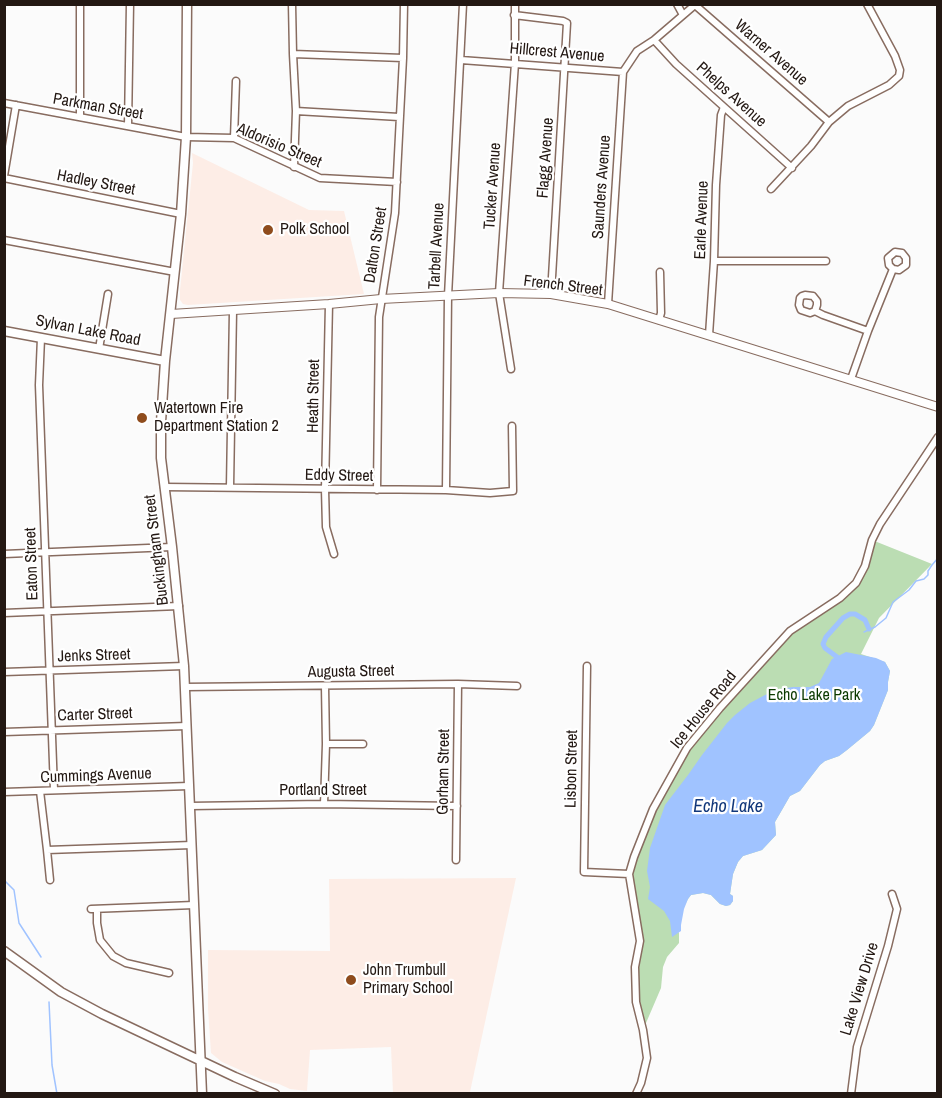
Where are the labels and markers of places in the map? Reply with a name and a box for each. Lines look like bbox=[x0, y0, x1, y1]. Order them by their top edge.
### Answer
place label: Polk School bbox=[280, 220, 349, 240]
marker: Polk School bbox=[261, 223, 275, 237]
place label: Watertown Fire Department Station 2 bbox=[154, 399, 279, 437]
marker: Watertown Fire Department Station 2 bbox=[135, 411, 149, 425]
place label: John Trumbull Primary School bbox=[363, 961, 453, 999]
marker: John Trumbull Primary School bbox=[344, 973, 358, 987]

